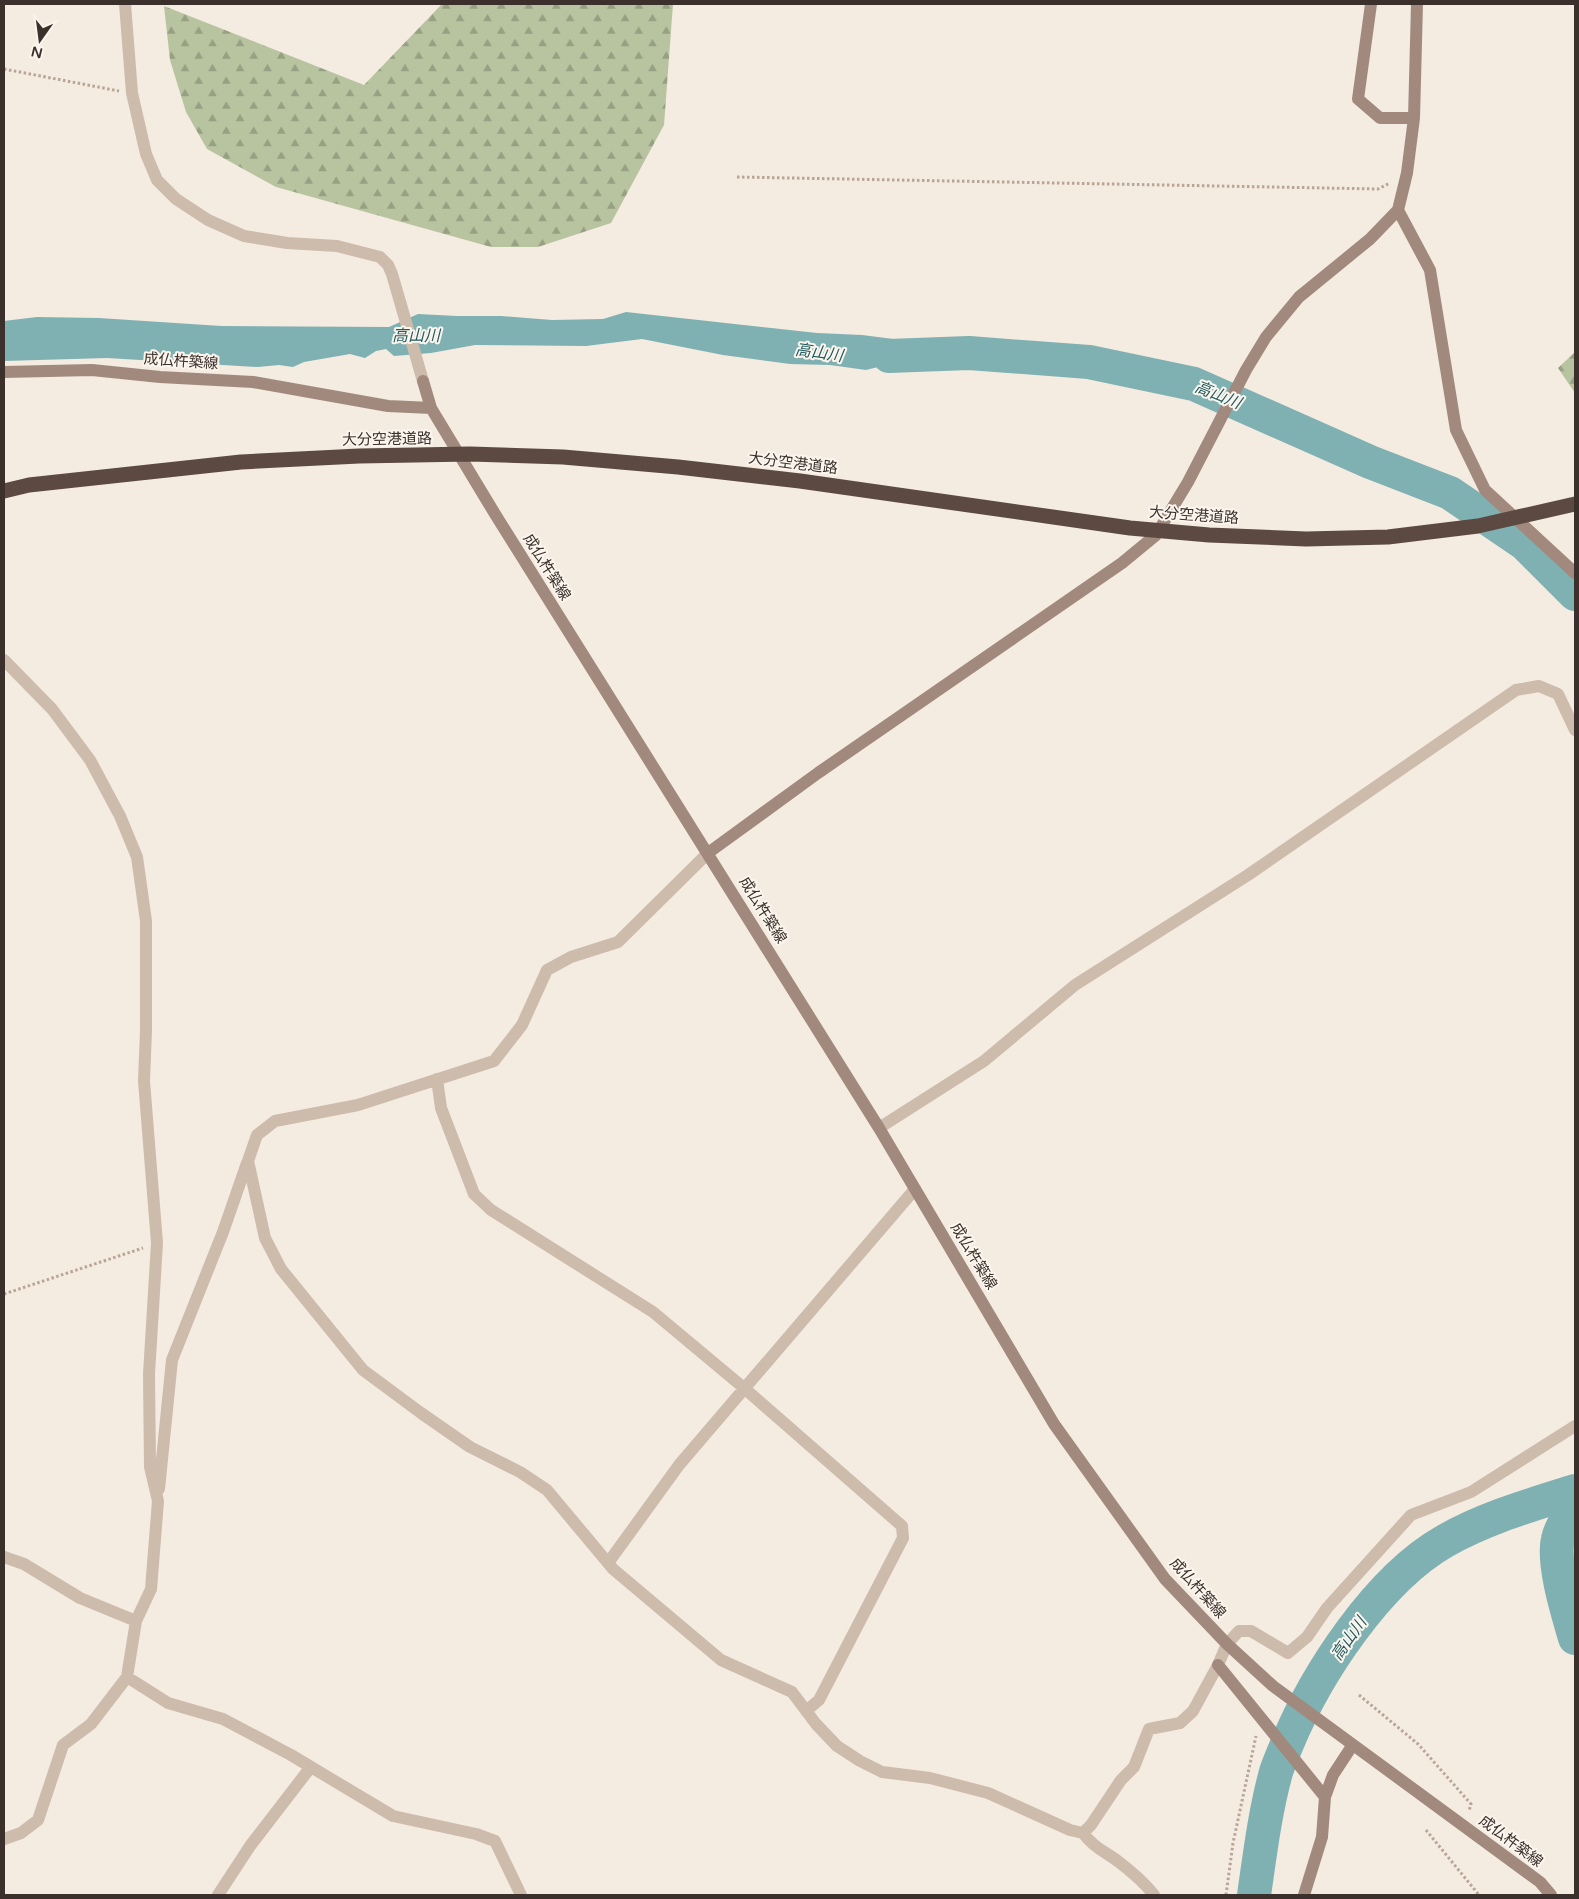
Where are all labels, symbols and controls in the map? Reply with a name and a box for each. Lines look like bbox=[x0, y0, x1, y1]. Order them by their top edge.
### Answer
north arrow bbox=[15, 15, 65, 65]
text: N bbox=[29, 43, 44, 62]
water label: 高山川 bbox=[392, 326, 442, 346]
water label: 高山川 bbox=[794, 340, 846, 367]
street label: 成仏杵築線 bbox=[143, 349, 219, 373]
water label: 高山川 bbox=[1192, 377, 1246, 414]
street label: 大分空港道路 bbox=[342, 429, 432, 449]
street label: 大分空港道路 bbox=[747, 449, 839, 477]
street label: 大分空港道路 bbox=[1148, 503, 1240, 527]
street label: 成仏杵築線 bbox=[519, 530, 575, 604]
street label: 成仏杵築線 bbox=[735, 873, 791, 947]
street label: 成仏杵築線 bbox=[947, 1219, 1001, 1293]
street label: 成仏杵築線 bbox=[1166, 1554, 1230, 1622]
water label: 高山川 bbox=[1327, 1612, 1372, 1664]
street label: 成仏杵築線 bbox=[1476, 1811, 1546, 1871]

